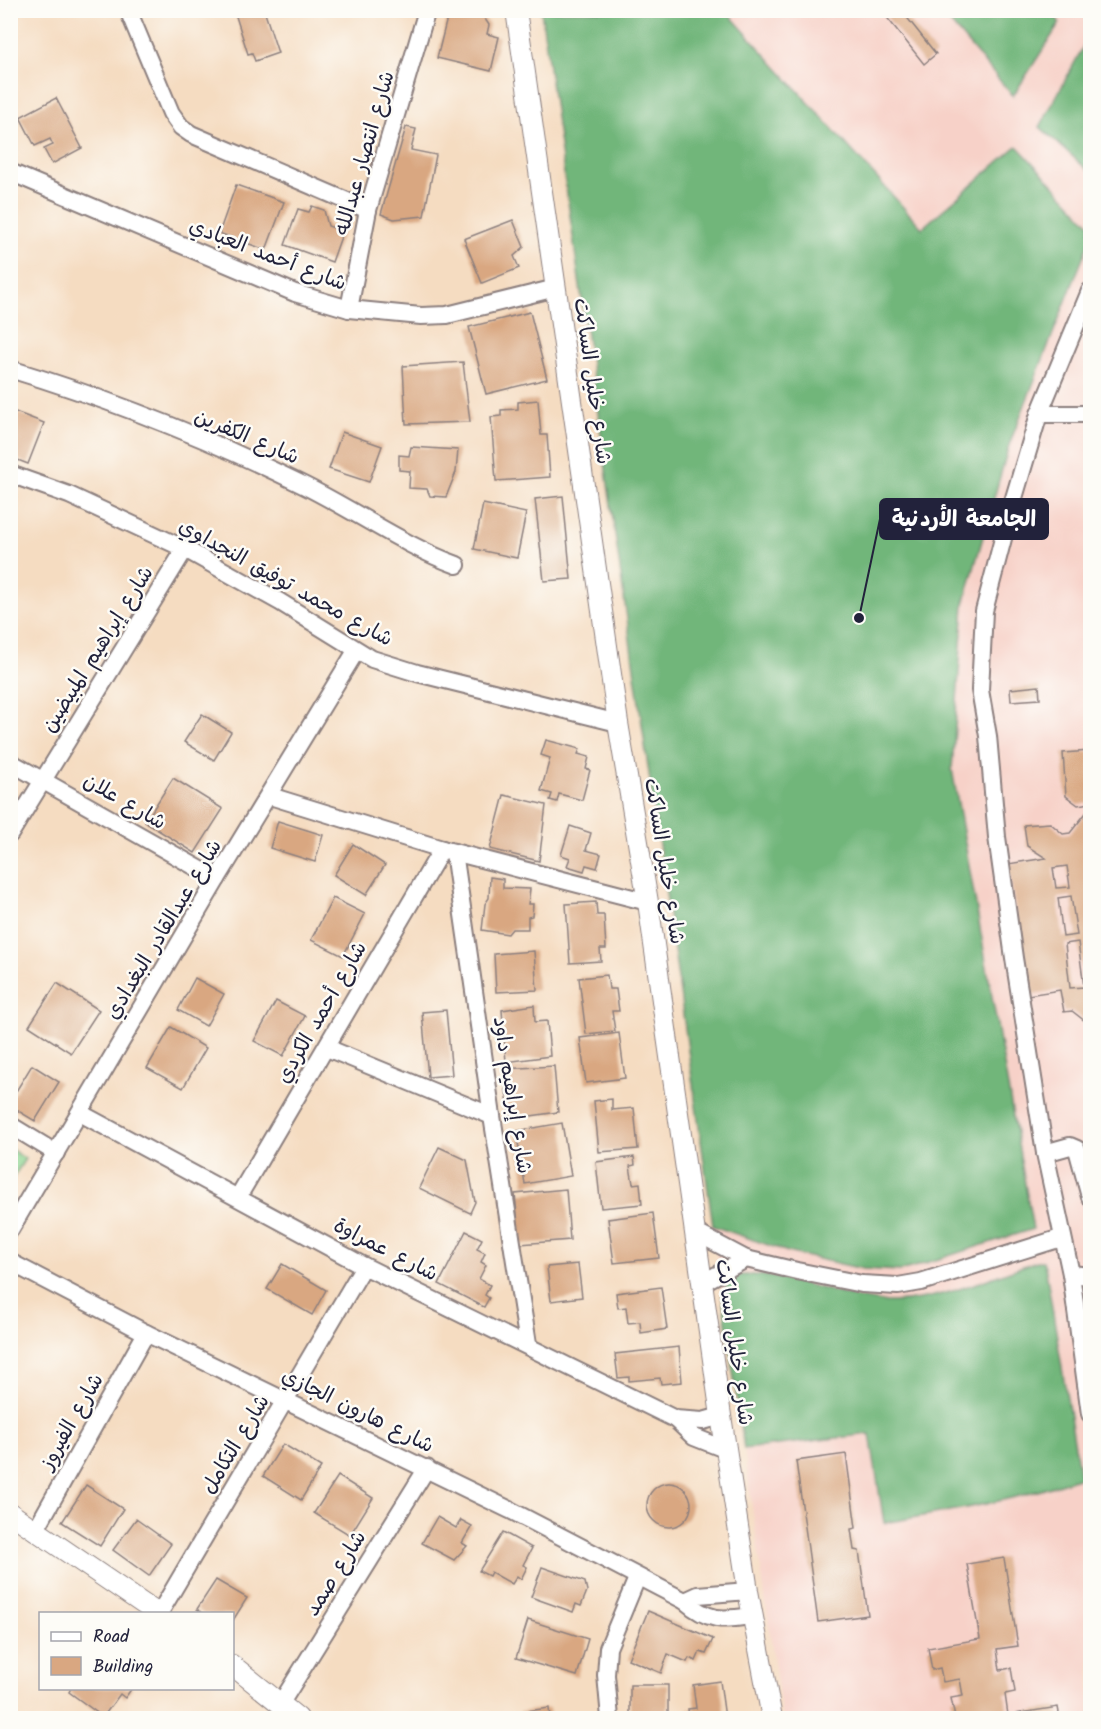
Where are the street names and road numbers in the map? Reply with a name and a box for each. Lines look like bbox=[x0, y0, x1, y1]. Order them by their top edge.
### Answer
street label: شارع انتصار عبدالله bbox=[326, 67, 405, 239]
street label: شارع أحمد العبادي bbox=[184, 210, 351, 301]
street label: شارع خليل الساكت bbox=[564, 296, 620, 467]
street label: شارع الكفرين bbox=[189, 400, 304, 474]
street label: شارع محمد توفيق النجداوي bbox=[172, 511, 399, 656]
street label: شارع إبراهيم المبيضين bbox=[34, 560, 163, 740]
street label: شارع علان bbox=[76, 765, 172, 839]
street label: شارع خليل الساكت bbox=[634, 776, 693, 947]
street label: شارع عبدالقادر البغدادي bbox=[97, 833, 231, 1026]
street label: شارع أحمد الكردي bbox=[268, 935, 377, 1090]
street label: شارع إبراهيم داود bbox=[483, 1014, 540, 1176]
street label: شارع عمراوة bbox=[327, 1210, 443, 1291]
street label: شارع خليل الساكت bbox=[706, 1257, 762, 1428]
street label: شارع هارون الجازي bbox=[275, 1360, 439, 1463]
street label: شارع الفيروز bbox=[30, 1367, 113, 1478]
street label: شارع التكامل bbox=[193, 1388, 279, 1501]
street label: شارع صمد bbox=[297, 1524, 376, 1623]

